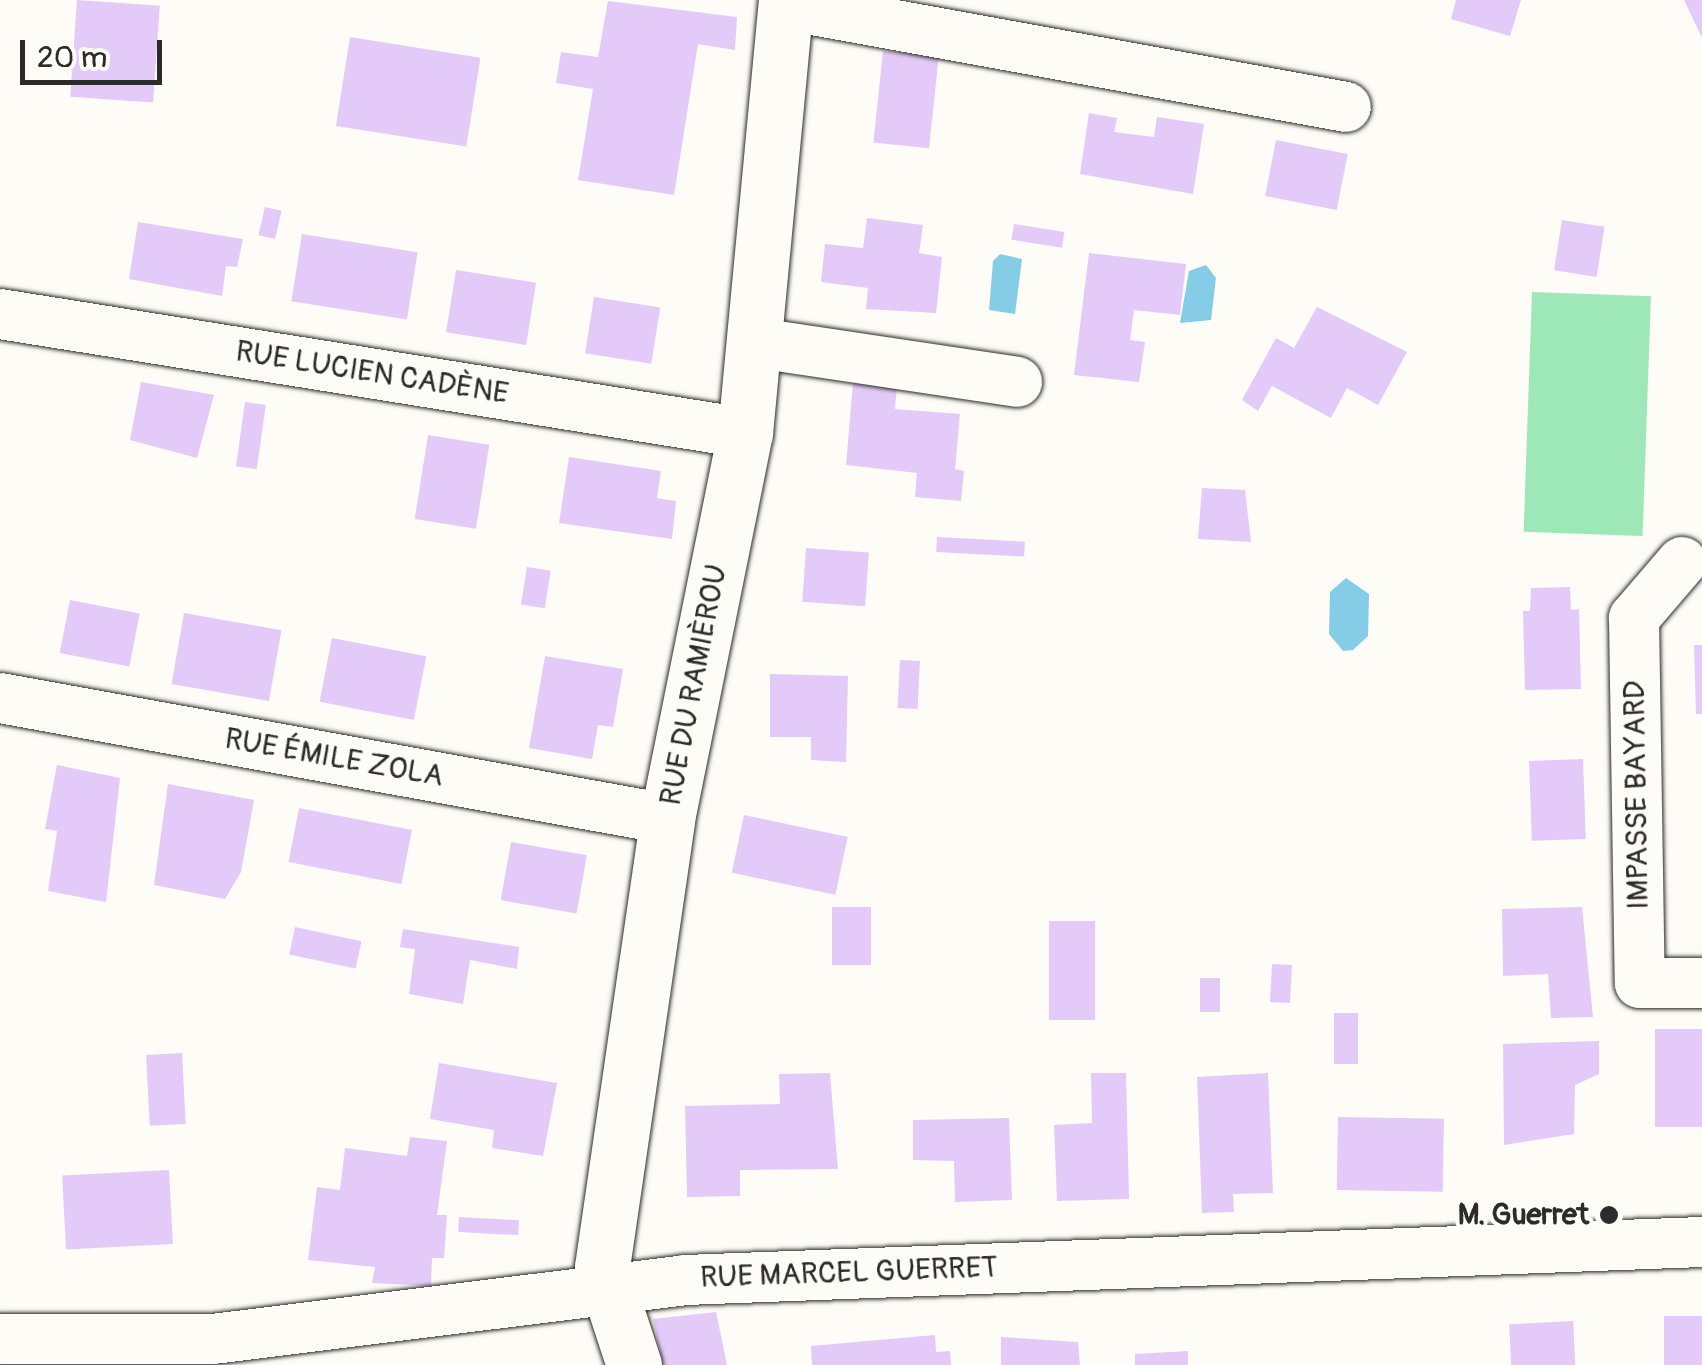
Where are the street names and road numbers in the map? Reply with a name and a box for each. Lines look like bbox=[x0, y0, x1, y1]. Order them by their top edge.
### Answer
street label: RUE LUCIEN CADÈNE bbox=[233, 334, 511, 412]
street label: RUE DU RAMIÈROU bbox=[653, 562, 735, 808]
street label: IMPASSE BAYARD bbox=[1617, 680, 1657, 910]
street label: RUE ÉMILE ZOLA bbox=[222, 721, 446, 795]
street label: RUE MARCEL GUERRET bbox=[700, 1250, 998, 1296]

